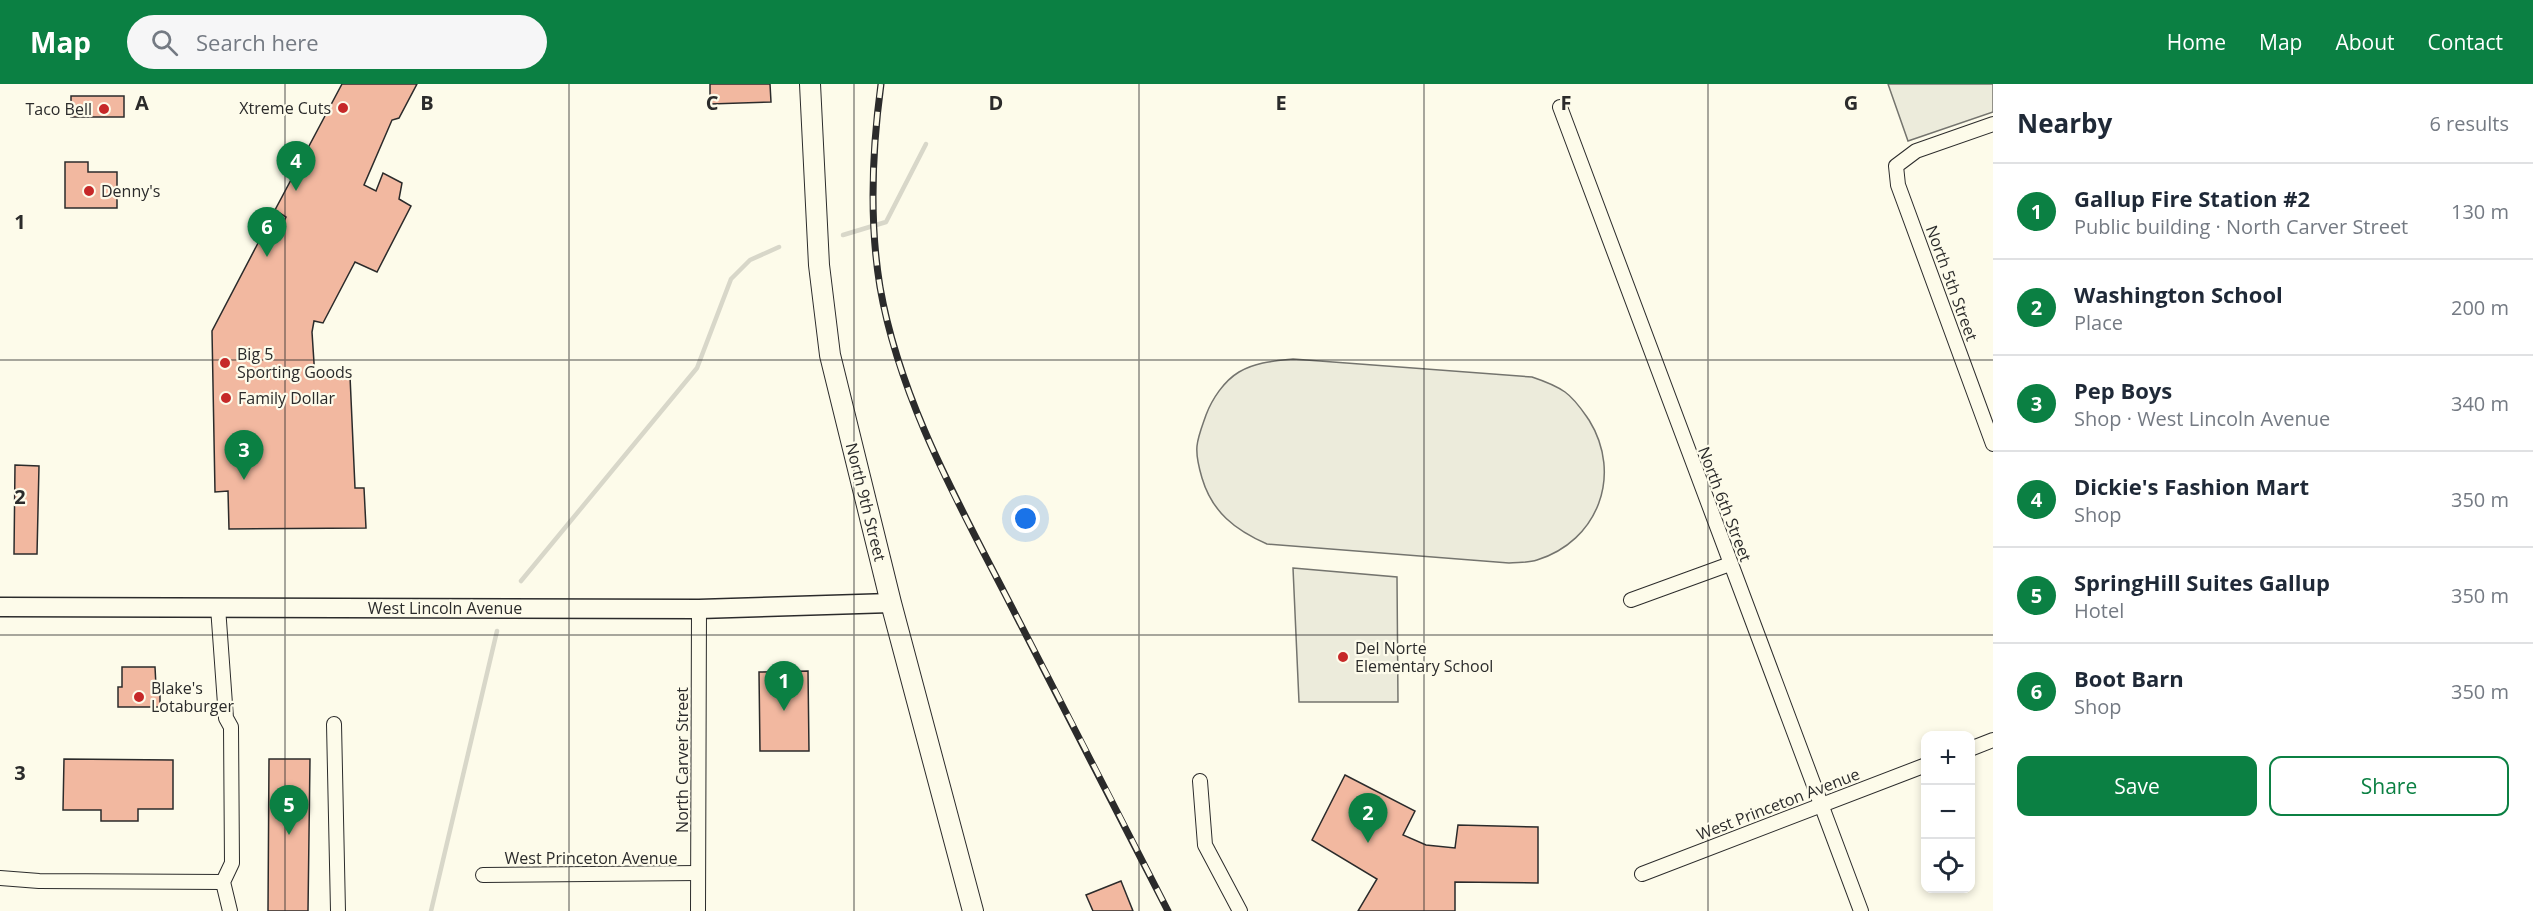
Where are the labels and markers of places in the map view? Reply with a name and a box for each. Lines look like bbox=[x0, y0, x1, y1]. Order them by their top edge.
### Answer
place label: Xtreme Cuts bbox=[239, 97, 331, 119]
place label: Taco Bell bbox=[25, 98, 92, 120]
marker: Xtreme Cuts bbox=[336, 101, 350, 115]
marker: Taco Bell bbox=[97, 102, 111, 116]
pin: 4 bbox=[276, 141, 316, 191]
place label: Denny's bbox=[101, 180, 160, 202]
marker: Denny's bbox=[82, 184, 96, 198]
pin: 6 bbox=[248, 208, 286, 257]
place label: Big 5 Sporting Goods bbox=[237, 343, 352, 383]
marker: Big 5 Sporting Goods bbox=[218, 356, 232, 370]
place label: Family Dollar bbox=[238, 387, 335, 409]
marker: Family Dollar bbox=[219, 391, 233, 405]
pin: 3 bbox=[224, 430, 264, 480]
place label: Del Norte Elementary School bbox=[1355, 637, 1493, 677]
marker: Del Norte Elementary School bbox=[1336, 650, 1350, 664]
pin: 1 bbox=[764, 662, 804, 711]
place label: Blake's Lotaburger bbox=[151, 677, 234, 717]
marker: Blake's Lotaburger bbox=[132, 690, 146, 704]
pin: 5 bbox=[270, 786, 308, 835]
pin: 2 bbox=[1348, 794, 1388, 843]

